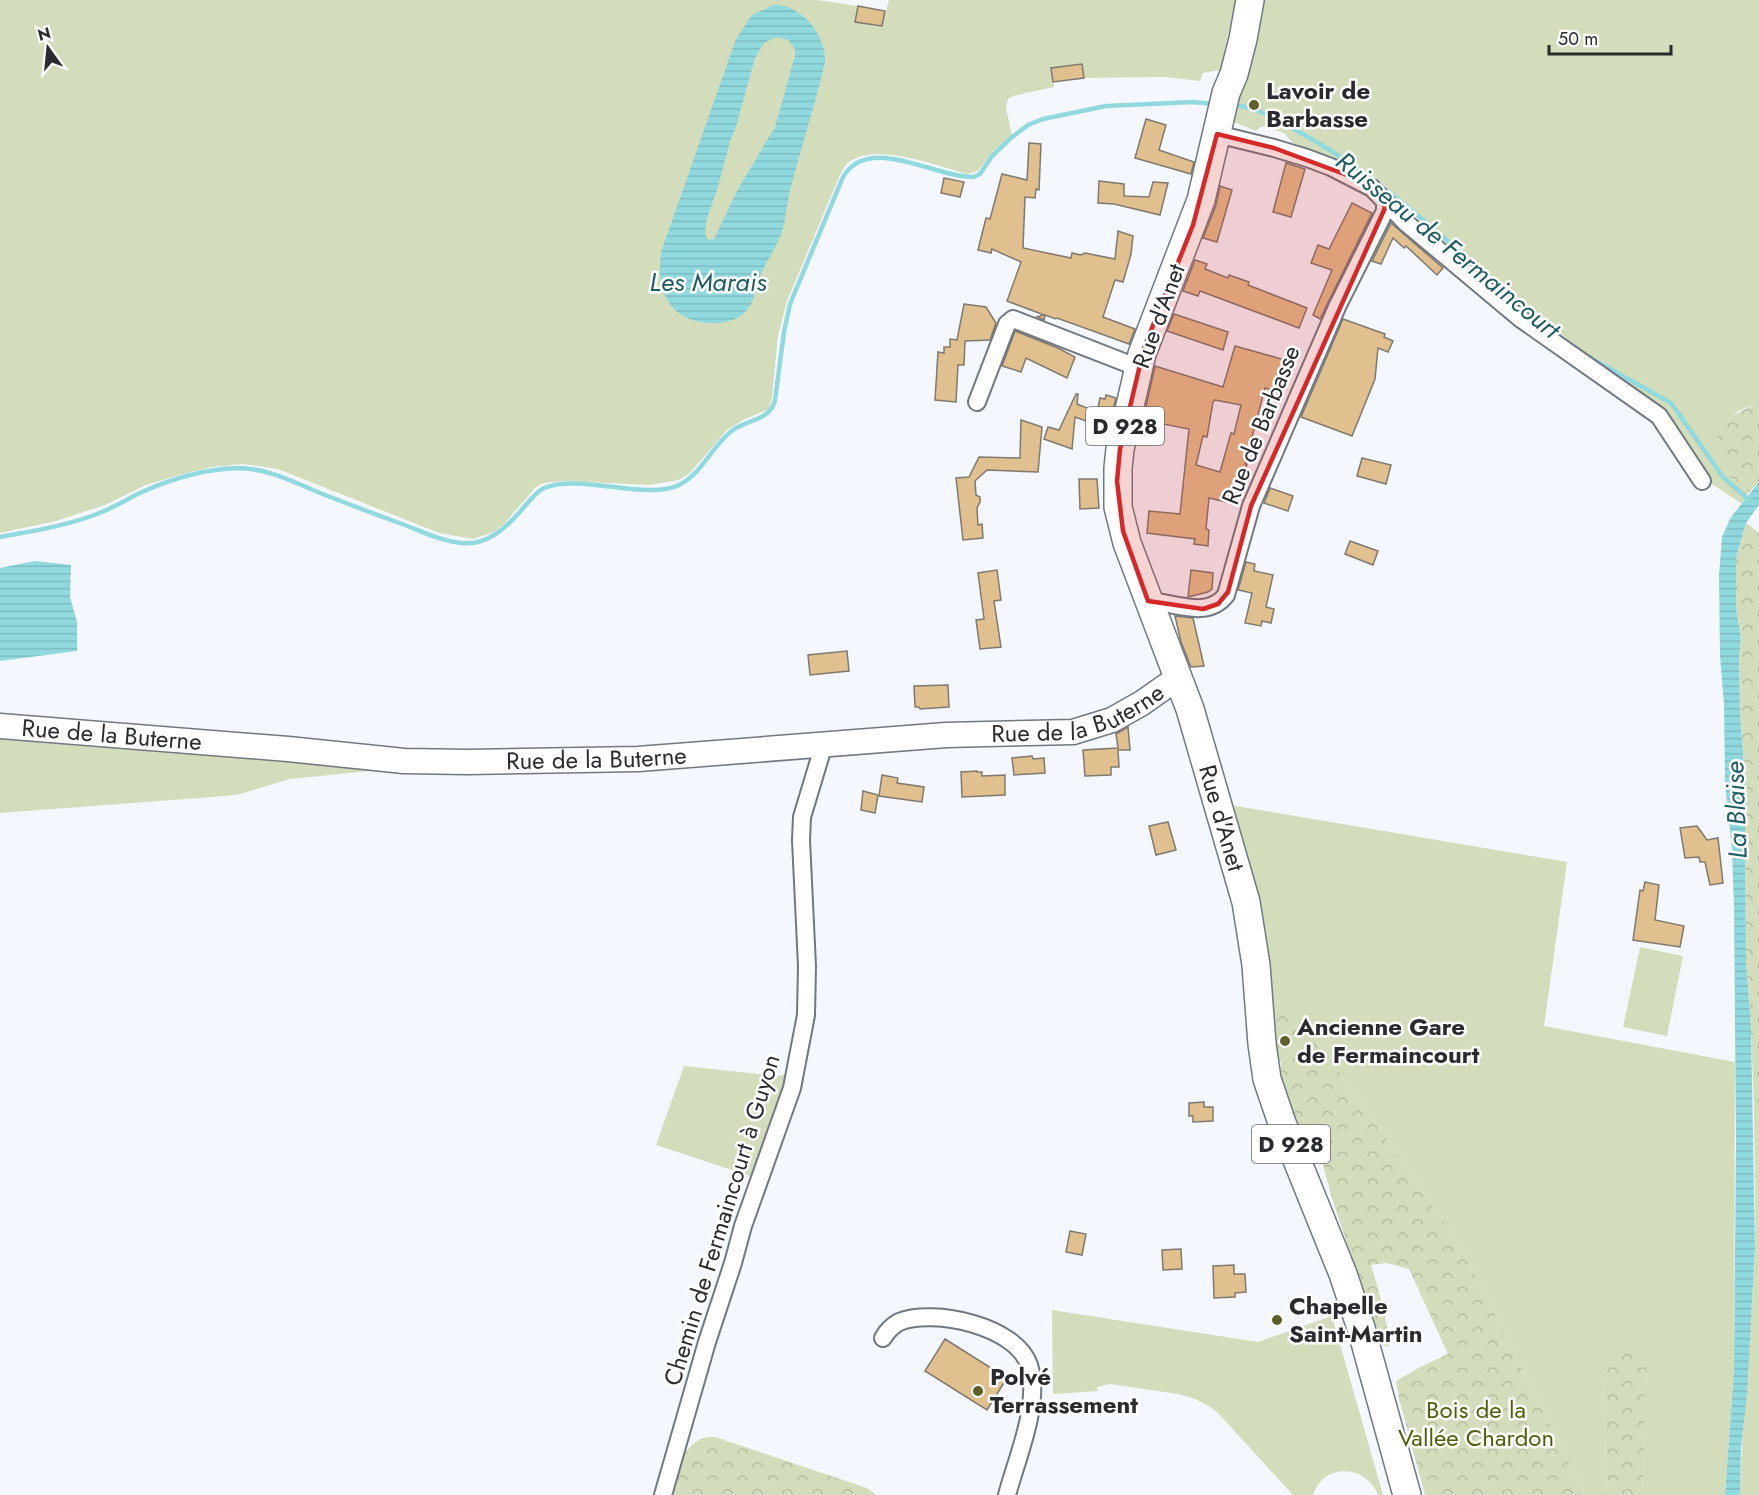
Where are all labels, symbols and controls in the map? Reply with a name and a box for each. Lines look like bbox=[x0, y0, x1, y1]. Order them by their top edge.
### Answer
north arrow bbox=[18, 18, 78, 78]
scale bar bbox=[1549, 18, 1670, 56]
text: N bbox=[35, 21, 53, 47]
text: 50 m bbox=[1558, 26, 1598, 52]
place label: Lavoir de Barbasse bbox=[1266, 73, 1370, 136]
marker: Lavoir de Barbasse bbox=[1247, 98, 1261, 112]
water label: Ruisseau de Fermaincourt bbox=[1328, 142, 1570, 349]
street label: Rue d'Anet bbox=[1123, 258, 1194, 373]
water label: Les Marais bbox=[650, 263, 767, 301]
street label: Rue de Barbasse bbox=[1213, 340, 1308, 510]
road number: D 928 bbox=[1086, 407, 1164, 445]
street label: Rue de la Buterne bbox=[991, 675, 1171, 751]
street label: Rue de la Buterne bbox=[20, 710, 203, 759]
street label: Rue de la Buterne bbox=[506, 737, 688, 778]
street label: Rue d'Anet bbox=[1190, 761, 1254, 875]
water label: La Blaise bbox=[1715, 761, 1757, 859]
place label: Ancienne Gare de Fermaincourt bbox=[1296, 1009, 1480, 1072]
marker: Ancienne Gare de Fermaincourt bbox=[1278, 1034, 1292, 1048]
street label: Chemin de Fermaincourt à Guyon bbox=[654, 1050, 789, 1390]
road number: D 928 bbox=[1252, 1125, 1330, 1163]
place label: Chapelle Saint-Martin bbox=[1289, 1288, 1423, 1351]
marker: Chapelle Saint-Martin bbox=[1270, 1313, 1284, 1327]
place label: Polvé Terrassement bbox=[990, 1359, 1138, 1422]
marker: Polvé Terrassement bbox=[971, 1384, 985, 1398]
park label: Bois de la Vallée Chardon bbox=[1398, 1392, 1554, 1455]

